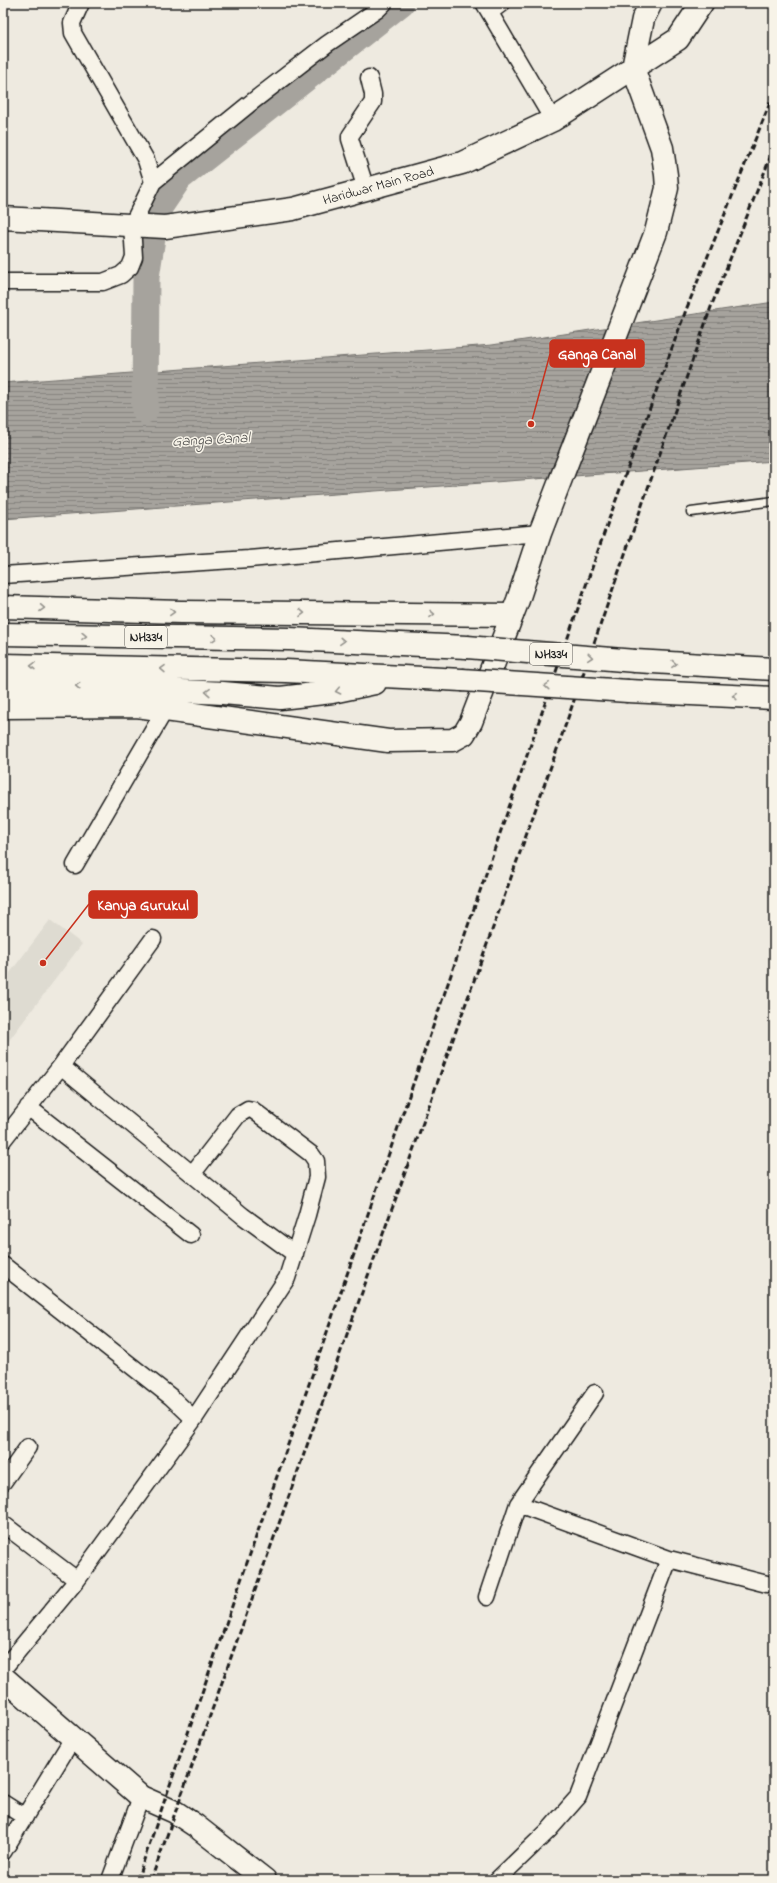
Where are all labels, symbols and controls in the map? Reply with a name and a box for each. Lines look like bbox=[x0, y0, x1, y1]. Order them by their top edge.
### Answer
street label: Haridwar Main Road bbox=[320, 161, 437, 211]
callout: Ganga Canal bbox=[550, 340, 644, 367]
text: Ganga Canal bbox=[558, 344, 636, 368]
water label: Ganga Canal bbox=[172, 427, 253, 454]
one-way arrow bbox=[39, 604, 45, 612]
one-way arrow bbox=[169, 608, 175, 616]
one-way arrow bbox=[299, 609, 305, 617]
one-way arrow bbox=[429, 610, 435, 618]
road number: NH334 bbox=[125, 626, 167, 648]
one-way arrow bbox=[81, 631, 87, 640]
one-way arrow bbox=[211, 634, 217, 642]
one-way arrow bbox=[339, 637, 345, 645]
road number: NH334 bbox=[530, 643, 572, 665]
one-way arrow bbox=[587, 653, 593, 662]
one-way arrow bbox=[671, 659, 677, 668]
one-way arrow bbox=[30, 662, 36, 670]
one-way arrow bbox=[160, 665, 166, 673]
one-way arrow bbox=[544, 681, 550, 690]
one-way arrow bbox=[75, 682, 82, 691]
one-way arrow bbox=[335, 687, 341, 695]
one-way arrow bbox=[205, 688, 211, 697]
one-way arrow bbox=[732, 692, 738, 701]
callout: Kanya Gurukul bbox=[89, 891, 197, 918]
text: Kanya Gurukul bbox=[97, 895, 189, 919]

